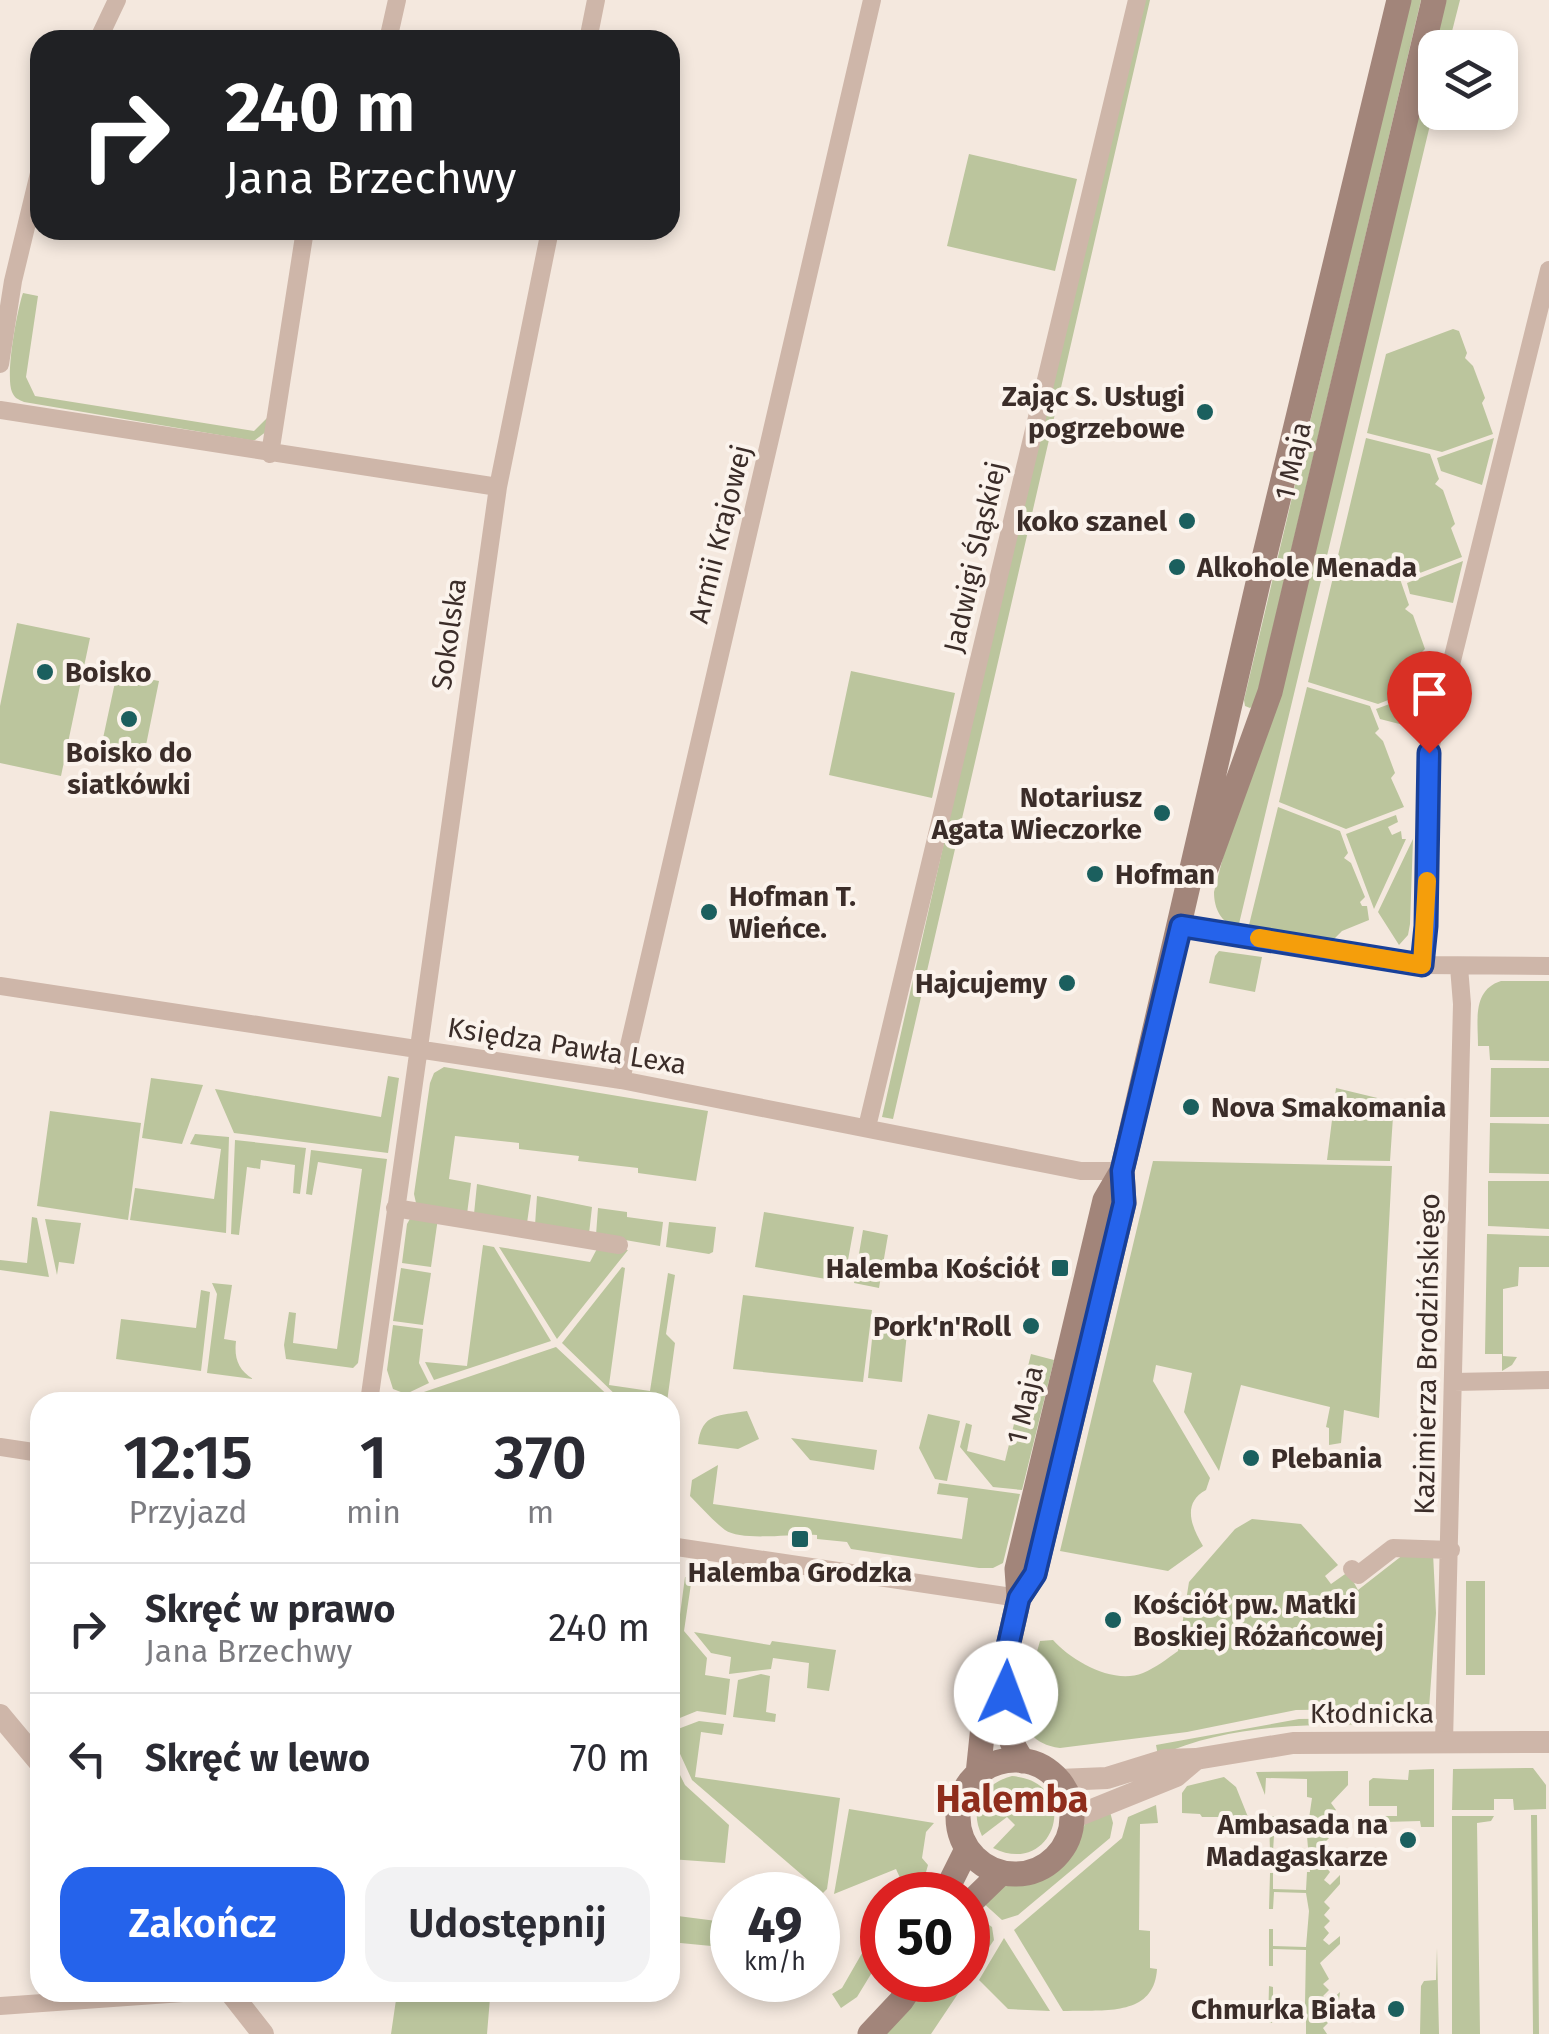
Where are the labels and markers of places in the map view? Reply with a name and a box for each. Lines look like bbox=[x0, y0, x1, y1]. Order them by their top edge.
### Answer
place label: Zając S. Usługi pogrzebowe bbox=[1002, 380, 1185, 445]
marker: Zając S. Usługi pogrzebowe bbox=[1194, 401, 1216, 423]
place label: koko szanel bbox=[1016, 505, 1168, 538]
marker: koko szanel bbox=[1176, 510, 1198, 532]
place label: Alkohole Menada bbox=[1196, 551, 1417, 584]
marker: Alkohole Menada bbox=[1166, 556, 1188, 578]
pin bbox=[1387, 651, 1472, 754]
place label: Boisko bbox=[65, 656, 152, 689]
marker: Boisko bbox=[34, 661, 56, 683]
marker: Boisko do siatkówki bbox=[118, 708, 140, 730]
place label: Boisko do siatkówki bbox=[66, 736, 192, 801]
place label: Notariusz Agata Wieczorke bbox=[931, 781, 1142, 846]
marker: Notariusz Agata Wieczorke bbox=[1151, 802, 1173, 824]
place label: Hofman bbox=[1115, 858, 1215, 891]
marker: Hofman bbox=[1084, 863, 1106, 885]
place label: Hofman T. Wieńce. bbox=[729, 880, 856, 945]
marker: Hofman T. Wieńce. bbox=[698, 901, 720, 923]
place label: Hajcujemy bbox=[915, 967, 1047, 1000]
marker: Hajcujemy bbox=[1056, 972, 1078, 994]
place label: Nova Smakomania bbox=[1211, 1091, 1446, 1124]
marker: Nova Smakomania bbox=[1180, 1096, 1202, 1118]
place label: Halemba Kościół bbox=[826, 1252, 1041, 1285]
marker: Halemba Kościół bbox=[1049, 1257, 1071, 1279]
place label: Pork'n'Roll bbox=[873, 1310, 1012, 1343]
marker: Pork'n'Roll bbox=[1020, 1315, 1042, 1337]
place label: Plebania bbox=[1271, 1442, 1382, 1475]
marker: Plebania bbox=[1240, 1447, 1262, 1469]
marker: Halemba Grodzka bbox=[789, 1528, 811, 1550]
place label: Halemba Grodzka bbox=[688, 1556, 912, 1589]
place label: Kościół pw. Matki Boskiej Różańcowej bbox=[1133, 1588, 1384, 1653]
marker: Kościół pw. Matki Boskiej Różańcowej bbox=[1102, 1609, 1124, 1631]
place label: Ambasada na Madagaskarze bbox=[1206, 1808, 1388, 1873]
marker: Ambasada na Madagaskarze bbox=[1397, 1829, 1419, 1851]
place label: Chmurka Biała bbox=[1191, 1993, 1376, 2026]
marker: Chmurka Biała bbox=[1385, 1998, 1407, 2020]

